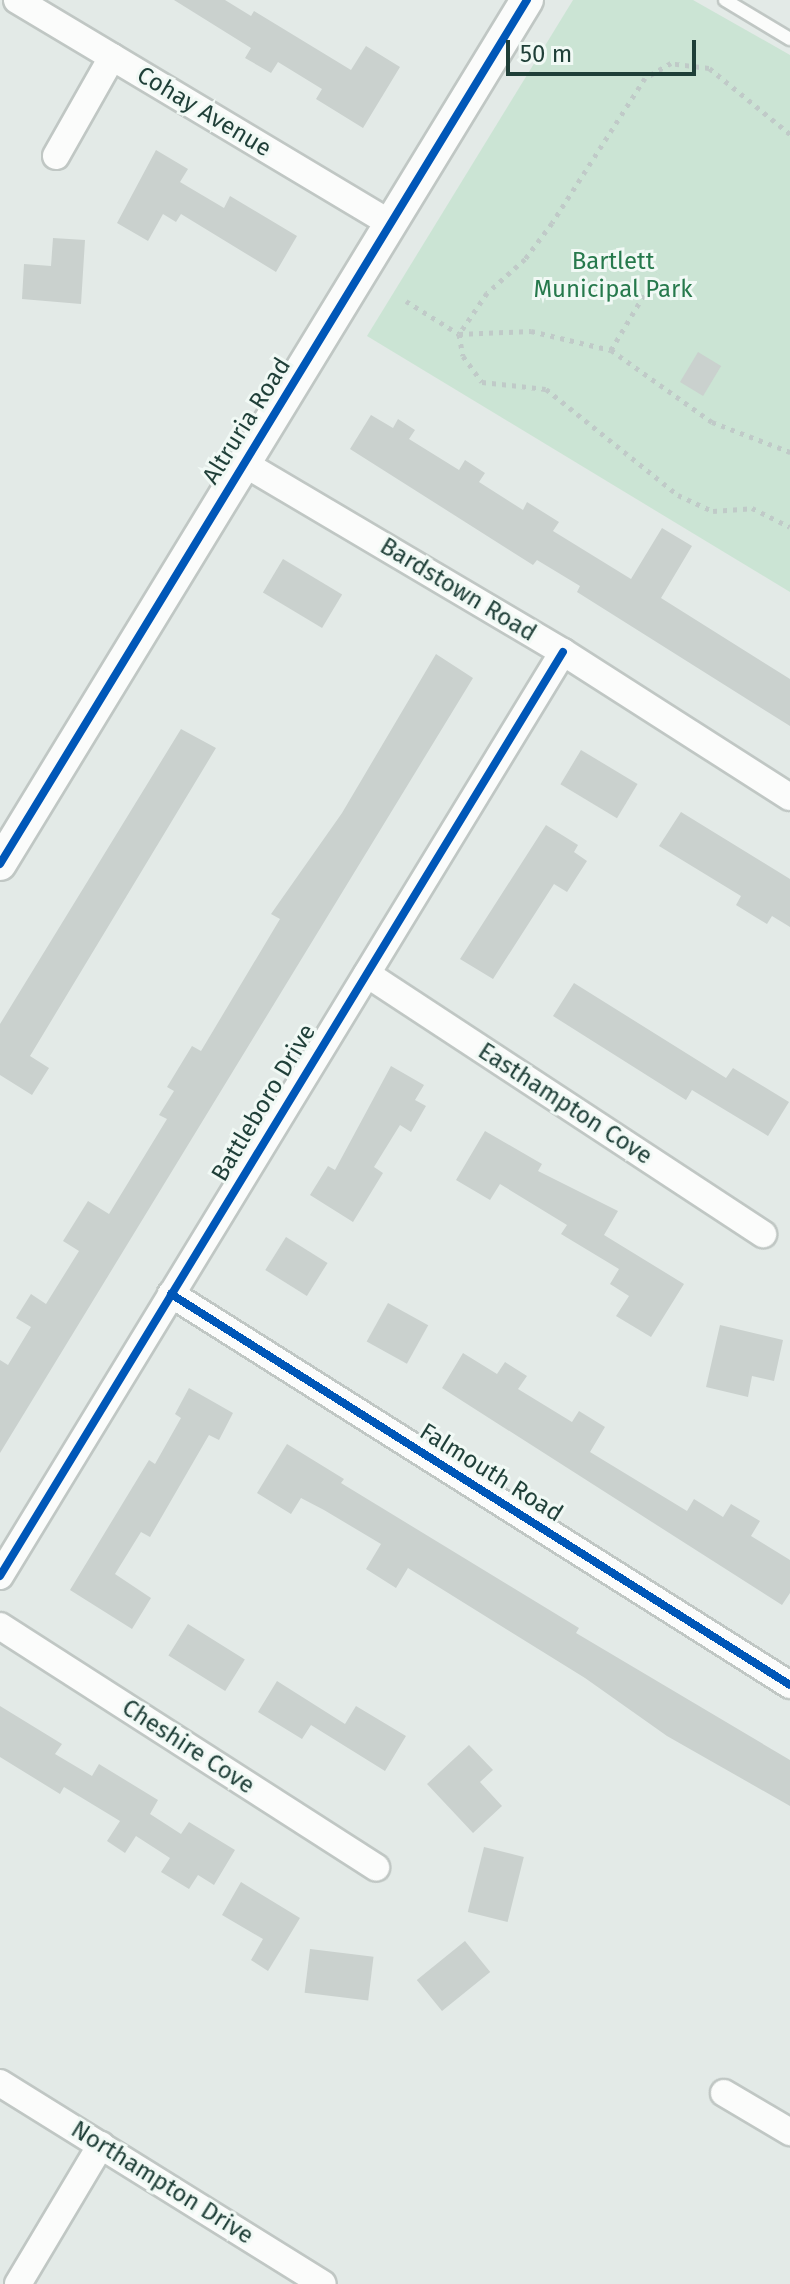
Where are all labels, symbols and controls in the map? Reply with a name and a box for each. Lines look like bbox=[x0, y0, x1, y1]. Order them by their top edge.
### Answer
scale bar bbox=[510, 24, 700, 74]
text: 50 m bbox=[520, 40, 572, 68]
street label: Cohay Avenue bbox=[132, 61, 276, 163]
park label: Bartlett Municipal Park bbox=[533, 248, 693, 304]
street label: Altruria Road bbox=[197, 353, 297, 489]
street label: Bardstown Road bbox=[375, 532, 541, 648]
street label: Battleboro Drive bbox=[206, 1019, 322, 1187]
street label: Easthampton Cove bbox=[473, 1037, 657, 1171]
street label: Falmouth Road bbox=[414, 1418, 568, 1528]
street label: Cheshire Cove bbox=[116, 1694, 260, 1800]
street label: Northampton Drive bbox=[66, 2115, 258, 2251]

